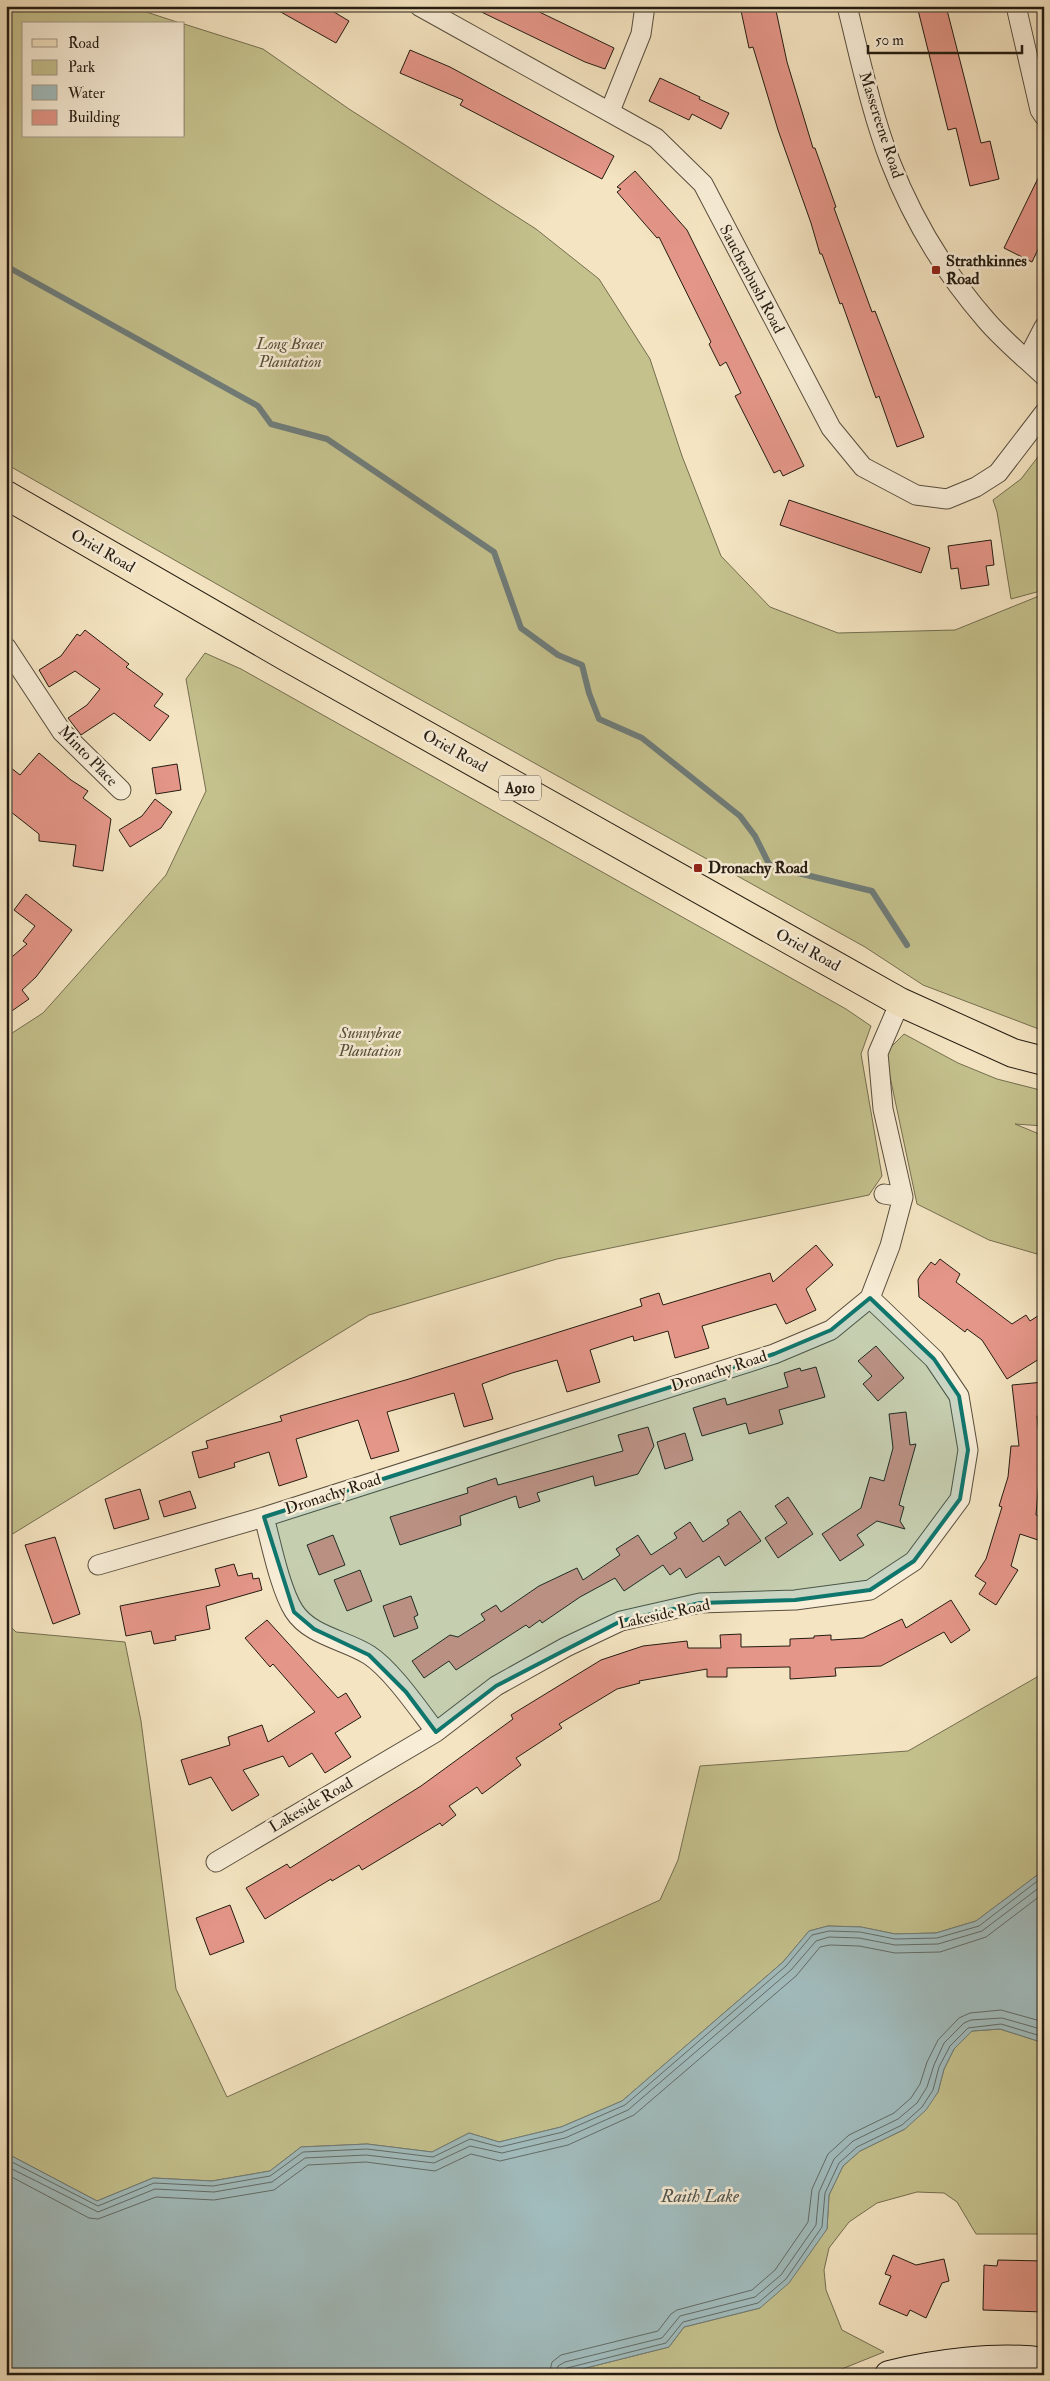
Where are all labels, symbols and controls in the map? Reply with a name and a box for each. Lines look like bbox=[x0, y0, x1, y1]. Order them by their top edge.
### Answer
legend bbox=[22, 22, 185, 138]
scale bar bbox=[868, 22, 1021, 54]
text: 50 m bbox=[875, 31, 904, 50]
text: Road bbox=[68, 34, 100, 53]
text: Park bbox=[68, 58, 95, 77]
street label: Massereene Road bbox=[854, 69, 908, 181]
text: Water bbox=[67, 84, 105, 103]
text: Building bbox=[68, 108, 120, 127]
street label: Sauchenbush Road bbox=[715, 221, 789, 337]
place label: Strathkinnes Road bbox=[946, 251, 1027, 289]
marker: Strathkinnes Road bbox=[930, 264, 942, 276]
park label: Long Braes Plantation bbox=[255, 334, 324, 372]
street label: Oriel Road bbox=[67, 525, 139, 577]
street label: Minto Place bbox=[54, 721, 122, 791]
street label: Oriel Road bbox=[419, 725, 491, 777]
road number: A910 bbox=[499, 776, 541, 800]
place label: Dronachy Road bbox=[708, 858, 808, 879]
marker: Dronachy Road bbox=[692, 862, 704, 874]
street label: Oriel Road bbox=[772, 924, 844, 976]
park label: Sunnybrae Plantation bbox=[337, 1023, 402, 1061]
street label: Dronachy Road bbox=[668, 1346, 770, 1396]
street label: Dronachy Road bbox=[282, 1469, 384, 1519]
street label: Lakeside Road bbox=[616, 1594, 712, 1633]
street label: Lakeside Road bbox=[266, 1773, 357, 1837]
water label: Raith Lake bbox=[660, 2185, 740, 2208]

